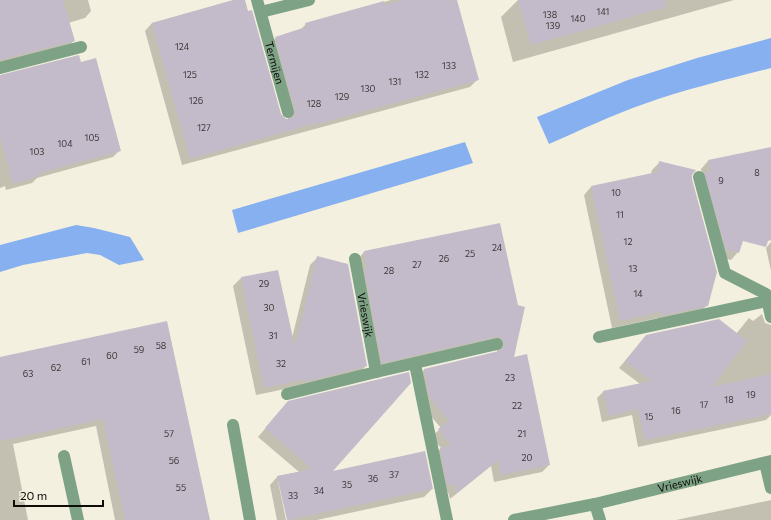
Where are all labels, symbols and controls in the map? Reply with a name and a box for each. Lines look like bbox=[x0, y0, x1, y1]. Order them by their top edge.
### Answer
house number: 141 bbox=[597, 6, 609, 17]
house number: 138 bbox=[543, 9, 557, 20]
house number: 140 bbox=[570, 13, 586, 24]
house number: 139 bbox=[546, 20, 560, 31]
street label: Termijen bbox=[263, 40, 287, 85]
house number: 124 bbox=[175, 41, 190, 52]
house number: 133 bbox=[442, 60, 456, 71]
house number: 125 bbox=[183, 69, 197, 80]
house number: 132 bbox=[415, 69, 429, 80]
house number: 131 bbox=[389, 76, 401, 87]
house number: 130 bbox=[361, 83, 376, 94]
house number: 129 bbox=[335, 91, 349, 102]
house number: 126 bbox=[189, 95, 203, 106]
house number: 128 bbox=[307, 98, 321, 109]
house number: 127 bbox=[197, 122, 211, 133]
house number: 105 bbox=[85, 132, 99, 143]
house number: 104 bbox=[57, 138, 73, 149]
house number: 103 bbox=[30, 146, 44, 157]
house number: 8 bbox=[754, 167, 760, 178]
house number: 9 bbox=[718, 175, 724, 186]
house number: 10 bbox=[611, 187, 621, 198]
house number: 11 bbox=[616, 209, 624, 220]
house number: 12 bbox=[624, 236, 632, 247]
house number: 24 bbox=[492, 242, 503, 253]
house number: 25 bbox=[465, 248, 475, 259]
house number: 26 bbox=[439, 253, 449, 264]
house number: 27 bbox=[412, 259, 422, 270]
house number: 13 bbox=[629, 263, 637, 274]
house number: 28 bbox=[384, 265, 394, 276]
house number: 29 bbox=[259, 278, 269, 289]
house number: 14 bbox=[633, 288, 643, 299]
street label: Vrieswijk bbox=[355, 291, 376, 338]
house number: 30 bbox=[263, 302, 275, 313]
house number: 31 bbox=[269, 330, 277, 341]
house number: 58 bbox=[156, 340, 166, 351]
house number: 59 bbox=[134, 344, 144, 355]
house number: 60 bbox=[106, 350, 118, 361]
house number: 61 bbox=[81, 356, 91, 367]
house number: 32 bbox=[276, 358, 286, 369]
house number: 62 bbox=[51, 362, 61, 373]
house number: 63 bbox=[23, 368, 33, 379]
house number: 23 bbox=[505, 372, 515, 383]
house number: 19 bbox=[746, 389, 756, 400]
house number: 18 bbox=[724, 394, 734, 405]
house number: 17 bbox=[700, 399, 709, 410]
house number: 22 bbox=[512, 400, 522, 411]
house number: 16 bbox=[671, 405, 681, 416]
house number: 15 bbox=[644, 411, 654, 422]
house number: 57 bbox=[164, 428, 174, 439]
house number: 21 bbox=[518, 428, 526, 439]
house number: 20 bbox=[522, 452, 533, 463]
house number: 56 bbox=[169, 455, 179, 466]
house number: 37 bbox=[389, 469, 399, 480]
street label: Vrieswijk bbox=[656, 471, 703, 494]
house number: 36 bbox=[368, 473, 378, 484]
house number: 35 bbox=[342, 479, 352, 490]
scale bar bbox=[14, 482, 103, 508]
house number: 55 bbox=[176, 482, 186, 493]
house number: 34 bbox=[314, 485, 325, 496]
text: 20 m bbox=[20, 488, 47, 502]
house number: 33 bbox=[288, 490, 298, 501]

